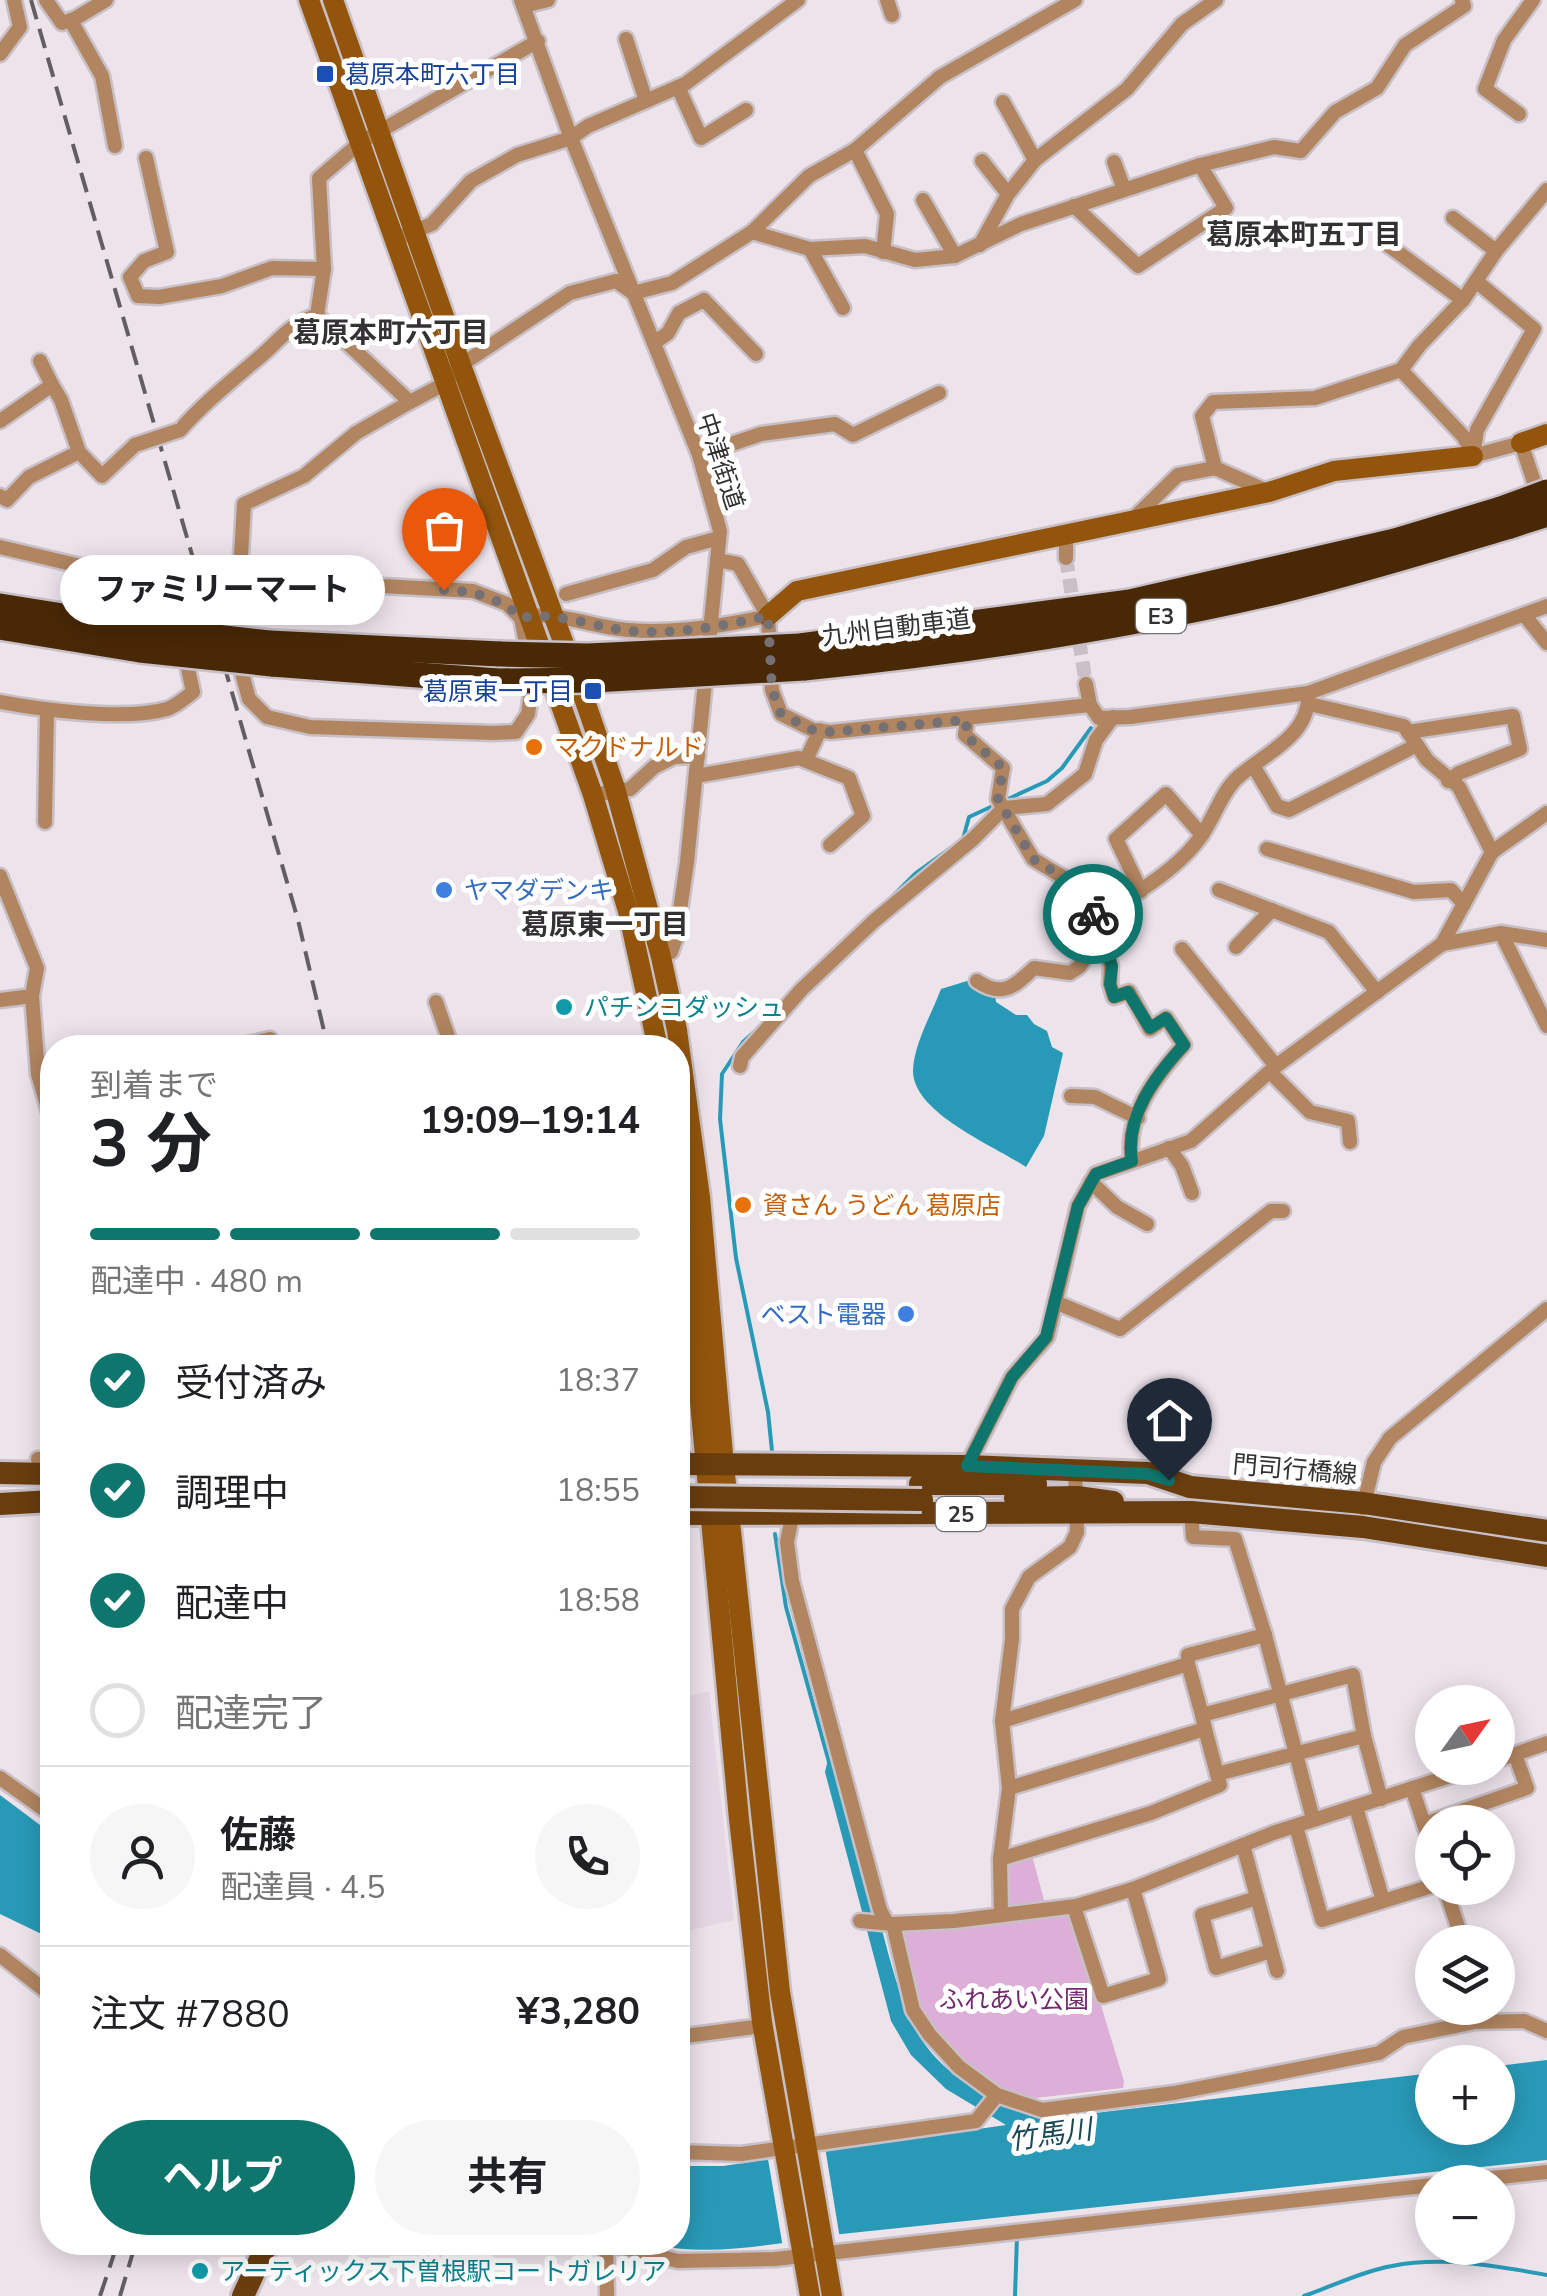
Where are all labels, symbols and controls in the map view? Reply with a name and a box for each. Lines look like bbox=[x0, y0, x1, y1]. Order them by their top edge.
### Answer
place label: 葛原本町六丁目 bbox=[345, 58, 520, 92]
marker: 葛原本町六丁目 bbox=[314, 63, 336, 85]
district label: 葛原本町五丁目 bbox=[1206, 216, 1402, 254]
district label: 葛原本町六丁目 bbox=[293, 314, 489, 352]
street label: 中津街道 bbox=[688, 408, 752, 514]
pin bbox=[402, 488, 487, 591]
icon: bag bbox=[417, 503, 472, 558]
callout: ファミリーマート bbox=[59, 555, 384, 625]
text: ファミリーマート bbox=[94, 568, 351, 611]
road number: E3 bbox=[1136, 599, 1186, 633]
street label: 九州自動車道 bbox=[820, 602, 973, 654]
place label: 葛原東一丁目 bbox=[423, 675, 573, 709]
marker: 葛原東一丁目 bbox=[582, 680, 604, 702]
place label: マクドナルド bbox=[554, 731, 704, 765]
marker: マクドナルド bbox=[523, 736, 545, 758]
courier bbox=[1043, 864, 1143, 964]
place label: ヤマダデンキ bbox=[464, 874, 614, 908]
marker: ヤマダデンキ bbox=[433, 879, 455, 901]
icon: bike bbox=[1066, 887, 1121, 942]
district label: 葛原東一丁目 bbox=[521, 906, 689, 944]
place label: パチンコダッシュ bbox=[584, 991, 784, 1025]
marker: パチンコダッシュ bbox=[553, 996, 575, 1018]
text: 到着まで bbox=[90, 1064, 218, 1107]
text: 19:09–19:14 bbox=[420, 1095, 640, 1146]
text: 3 分 bbox=[90, 1100, 212, 1189]
place label: 資さん うどん 葛原店 bbox=[763, 1189, 1001, 1223]
marker: 資さん うどん 葛原店 bbox=[732, 1194, 754, 1216]
text: 配達中 · 480 m bbox=[90, 1260, 303, 1303]
place label: ベスト電器 bbox=[760, 1298, 886, 1332]
marker: ベスト電器 bbox=[895, 1303, 917, 1325]
icon: check bbox=[90, 1353, 145, 1408]
text: 受付済み bbox=[175, 1358, 327, 1409]
text: 18:37 bbox=[556, 1359, 640, 1402]
pin bbox=[1127, 1378, 1212, 1481]
icon: home bbox=[1142, 1393, 1197, 1448]
street label: 門司行橋線 bbox=[1231, 1448, 1359, 1492]
icon: check bbox=[90, 1463, 145, 1518]
text: 調理中 bbox=[175, 1468, 289, 1519]
text: 18:55 bbox=[556, 1469, 640, 1512]
road number: 25 bbox=[936, 1497, 986, 1531]
icon: check bbox=[90, 1573, 145, 1628]
text: 配達中 bbox=[175, 1578, 289, 1629]
text: 18:58 bbox=[556, 1579, 640, 1622]
north arrow bbox=[1415, 1685, 1515, 1785]
map controls bbox=[1415, 1685, 1515, 2265]
text: 配達完了 bbox=[175, 1688, 327, 1739]
button: person bbox=[90, 1804, 195, 1909]
button: phone bbox=[535, 1804, 640, 1909]
button: locate bbox=[1415, 1805, 1515, 1905]
text: 佐藤 bbox=[220, 1810, 296, 1861]
text: 配達員 · 4.5 bbox=[220, 1866, 385, 1909]
button: layers bbox=[1415, 1925, 1515, 2025]
park label: ふれあい公園 bbox=[939, 1983, 1089, 2017]
text: ¥3,280 bbox=[517, 1986, 640, 2037]
text: 注文 #7880 bbox=[90, 1989, 290, 2040]
button: + bbox=[1415, 2045, 1515, 2145]
water label: 竹馬川 bbox=[1006, 2110, 1097, 2160]
button: ヘルプ bbox=[90, 2120, 355, 2235]
button: 共有 bbox=[375, 2120, 640, 2235]
button: − bbox=[1415, 2165, 1515, 2265]
place label: アーティックス下曽根駅コートガレリア bbox=[220, 2255, 666, 2289]
marker: アーティックス下曽根駅コートガレリア bbox=[189, 2260, 211, 2282]

